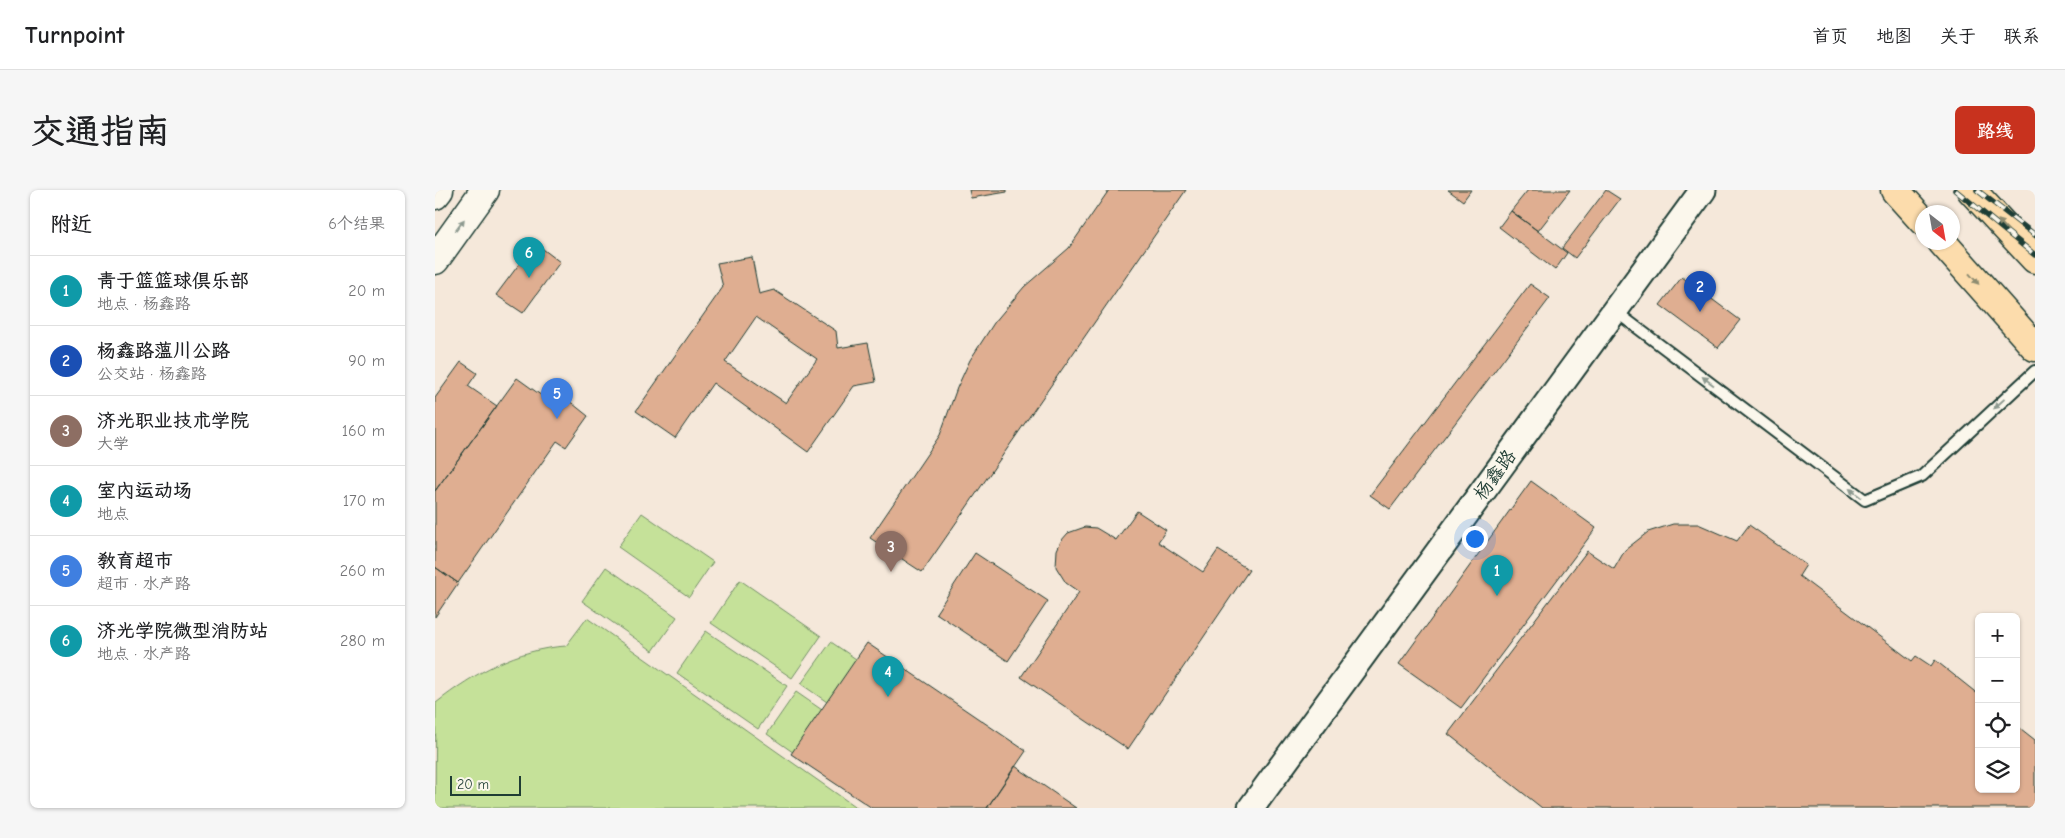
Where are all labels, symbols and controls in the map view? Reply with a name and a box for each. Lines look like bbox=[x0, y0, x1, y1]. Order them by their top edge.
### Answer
text: Turnpoint bbox=[25, 21, 124, 49]
text: 首页 bbox=[1812, 26, 1848, 47]
text: 地图 bbox=[1876, 26, 1912, 47]
text: 关于 bbox=[1940, 26, 1976, 47]
text: 联系 bbox=[2004, 26, 2040, 47]
button: 路线 bbox=[1955, 106, 2035, 154]
text: 交通指南 bbox=[30, 111, 170, 152]
north arrow bbox=[1915, 205, 1960, 250]
text: 附近 bbox=[50, 212, 92, 236]
text: 6个结果 bbox=[328, 215, 385, 233]
one-way arrow bbox=[455, 218, 465, 232]
one-way arrow bbox=[1997, 219, 2009, 231]
pin: 6 bbox=[513, 237, 545, 278]
text: 青于篮篮球俱乐部 bbox=[97, 270, 249, 292]
pin: 2 bbox=[1684, 271, 1716, 312]
one-way arrow bbox=[1968, 272, 1980, 284]
text: 1 bbox=[63, 282, 69, 300]
text: 20 m bbox=[348, 282, 385, 300]
text: 地点 · 杨鑫路 bbox=[97, 295, 191, 313]
text: 杨鑫路蕰川公路 bbox=[97, 340, 230, 362]
text: 2 bbox=[62, 352, 70, 370]
text: 90 m bbox=[348, 352, 385, 370]
text: 公交站 · 杨鑫路 bbox=[97, 365, 207, 383]
one-way arrow bbox=[1701, 376, 1715, 386]
pin: 5 bbox=[541, 378, 573, 419]
one-way arrow bbox=[1994, 398, 2006, 410]
text: 济光职业技术学院 bbox=[97, 410, 249, 432]
text: 3 bbox=[62, 422, 70, 440]
text: 160 m bbox=[342, 422, 385, 440]
text: 大学 bbox=[97, 435, 129, 453]
street label: 杨鑫路 bbox=[1469, 445, 1521, 505]
text: 室内运动场 bbox=[97, 480, 192, 502]
one-way arrow bbox=[1848, 488, 1862, 498]
text: 4 bbox=[62, 492, 70, 510]
text: 170 m bbox=[343, 492, 385, 510]
text: 地点 bbox=[97, 505, 129, 523]
your location bbox=[1462, 526, 1488, 552]
pin: 3 bbox=[875, 531, 907, 572]
text: 教育超市 bbox=[97, 550, 173, 572]
pin: 1 bbox=[1481, 555, 1513, 596]
text: 5 bbox=[62, 562, 70, 580]
text: 260 m bbox=[340, 562, 385, 580]
text: 超市 · 水产路 bbox=[97, 575, 191, 593]
map controls bbox=[1975, 613, 2020, 793]
button: + bbox=[1975, 613, 2020, 658]
text: 济光学院微型消防站 bbox=[97, 620, 268, 642]
text: 6 bbox=[62, 632, 70, 650]
text: 280 m bbox=[340, 632, 385, 650]
text: 地点 · 水产路 bbox=[97, 645, 191, 663]
pin: 4 bbox=[872, 656, 904, 697]
button: − bbox=[1975, 658, 2020, 703]
button: locate bbox=[1975, 703, 2020, 748]
button: layers bbox=[1975, 748, 2020, 793]
scale bar bbox=[450, 773, 521, 796]
text: 20 m bbox=[457, 776, 489, 793]

